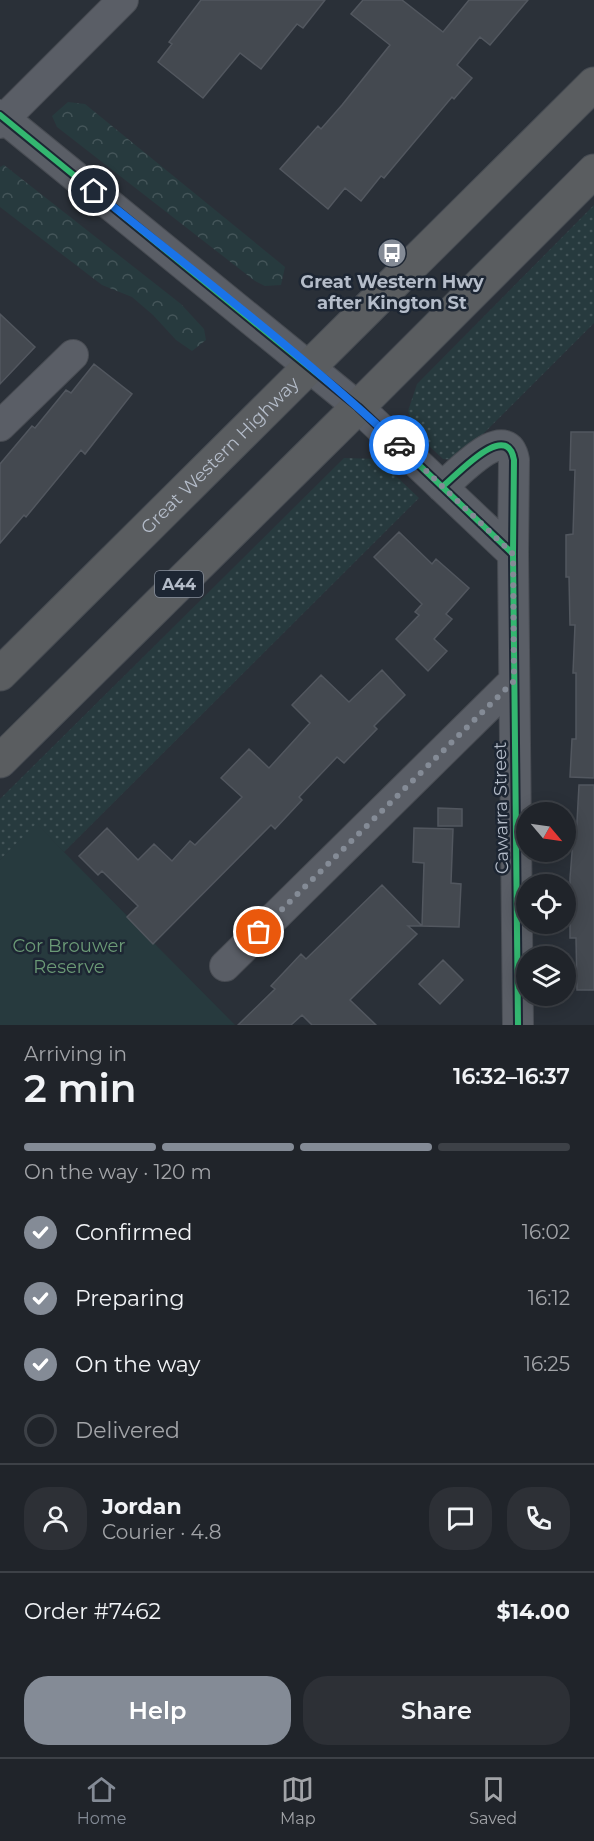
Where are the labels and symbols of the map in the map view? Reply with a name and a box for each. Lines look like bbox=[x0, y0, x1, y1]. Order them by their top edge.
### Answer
pin bbox=[68, 165, 119, 216]
bus stop icon: Great Western Hwy after Kington St bbox=[376, 237, 408, 269]
place label: Great Western Hwy after Kington St bbox=[300, 271, 484, 314]
street label: Great Western Highway bbox=[136, 372, 304, 539]
courier bbox=[369, 415, 429, 475]
road number: A44 bbox=[155, 571, 203, 597]
street label: Cawarra Street bbox=[489, 742, 513, 874]
north arrow bbox=[516, 802, 576, 862]
pin bbox=[233, 906, 284, 957]
park label: Cor Brouwer Reserve bbox=[12, 935, 126, 978]

